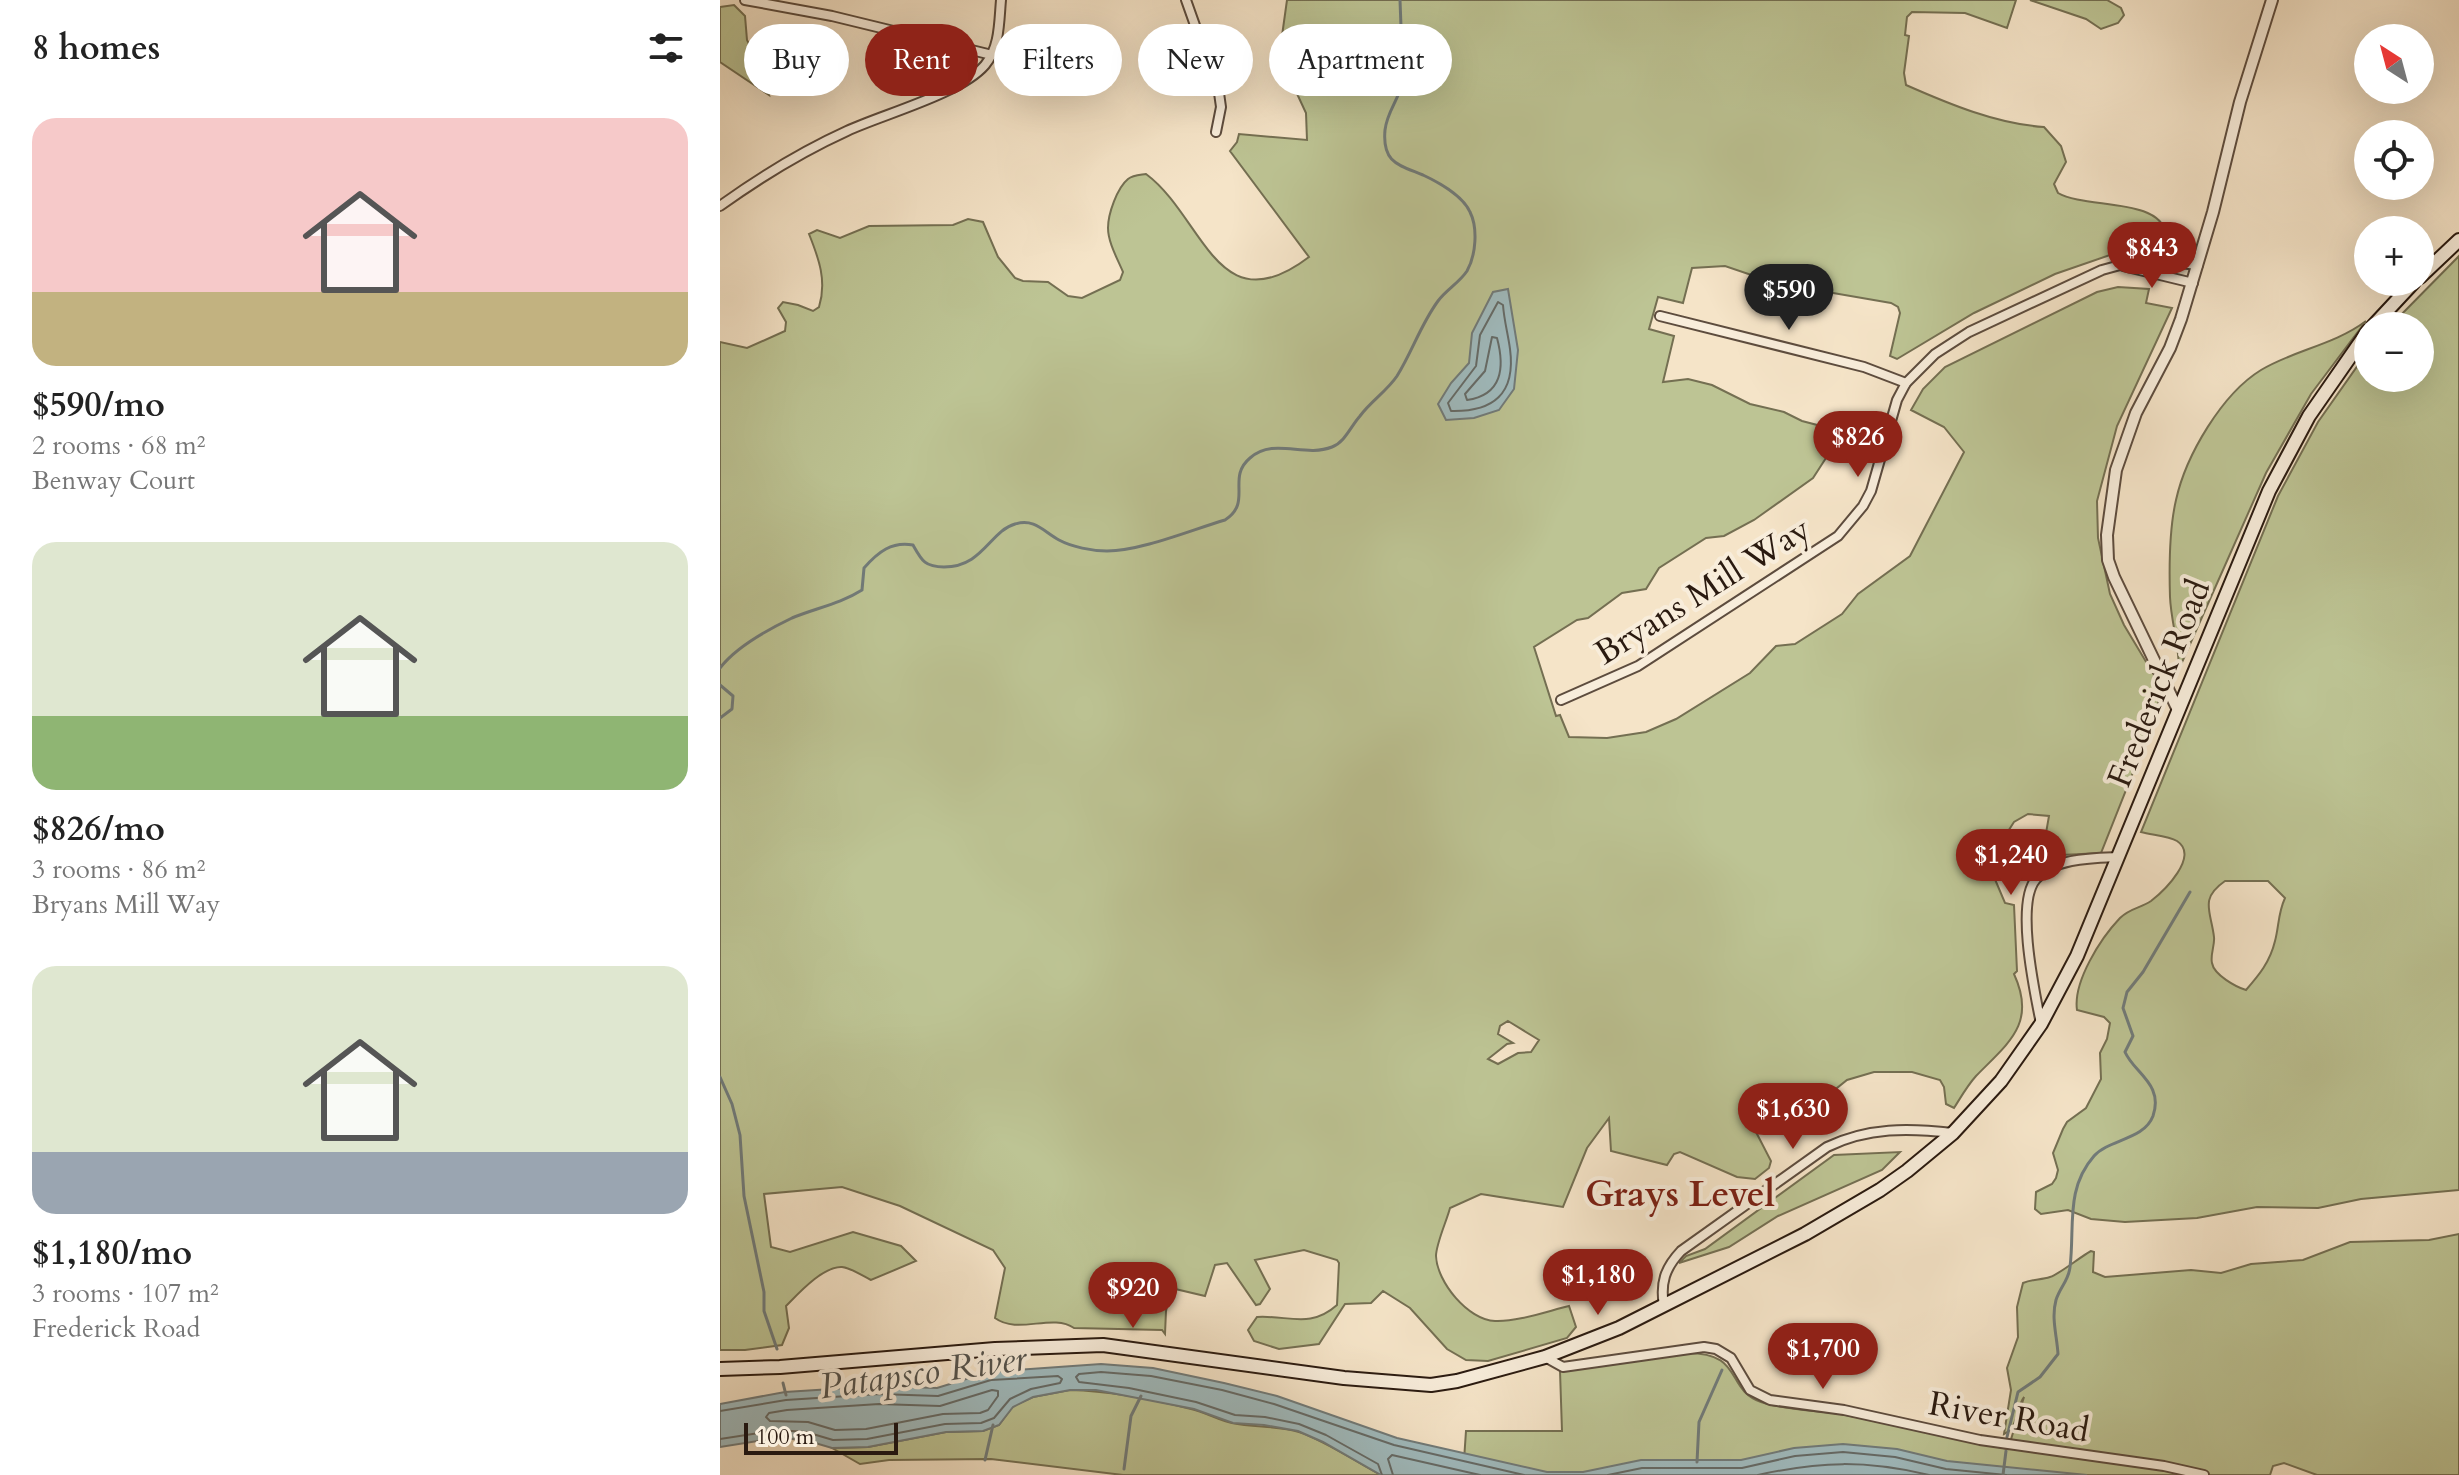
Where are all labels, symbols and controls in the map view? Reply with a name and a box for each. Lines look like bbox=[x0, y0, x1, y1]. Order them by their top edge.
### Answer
chip: Buy bbox=[744, 24, 849, 96]
chip: Rent bbox=[865, 24, 978, 96]
chip: Filters bbox=[994, 24, 1122, 96]
chip: New bbox=[1138, 24, 1253, 96]
chip: Apartment bbox=[1269, 24, 1452, 96]
north arrow bbox=[2354, 24, 2434, 104]
map controls bbox=[2354, 24, 2434, 392]
text: 8 homes bbox=[32, 25, 160, 71]
icon: filters bbox=[644, 26, 688, 70]
button: locate bbox=[2354, 120, 2434, 200]
icon: home bbox=[288, 170, 432, 314]
button: + bbox=[2354, 216, 2434, 296]
pin: $843 bbox=[2105, 222, 2199, 290]
text: $843 bbox=[2125, 230, 2179, 265]
pin: $590 bbox=[1742, 264, 1836, 332]
text: $590 bbox=[1762, 272, 1816, 307]
button: − bbox=[2354, 312, 2434, 392]
text: $590/mo bbox=[32, 382, 165, 428]
pin: $826 bbox=[1811, 411, 1905, 479]
text: $826 bbox=[1831, 419, 1885, 454]
text: 2 rooms · 68 m² bbox=[32, 428, 205, 463]
text: Benway Court bbox=[32, 463, 195, 498]
street label: Bryans Mill Way bbox=[1586, 506, 1819, 676]
street label: Frederick Road bbox=[2096, 573, 2222, 794]
icon: home bbox=[288, 594, 432, 738]
text: $826/mo bbox=[32, 806, 165, 852]
pin: $1,240 bbox=[1946, 829, 2076, 897]
text: $1,240 bbox=[1974, 837, 2048, 872]
text: 3 rooms · 86 m² bbox=[32, 852, 205, 887]
text: Bryans Mill Way bbox=[32, 887, 220, 922]
icon: home bbox=[288, 1018, 432, 1162]
pin: $1,630 bbox=[1728, 1083, 1858, 1151]
text: $1,630 bbox=[1756, 1091, 1830, 1126]
district label: Grays Level bbox=[1585, 1170, 1775, 1219]
text: $1,180/mo bbox=[32, 1230, 192, 1276]
pin: $1,180 bbox=[1533, 1249, 1663, 1317]
text: $1,180 bbox=[1561, 1257, 1635, 1292]
pin: $920 bbox=[1086, 1262, 1180, 1330]
text: $920 bbox=[1106, 1270, 1160, 1305]
text: 3 rooms · 107 m² bbox=[32, 1276, 219, 1311]
text: Frederick Road bbox=[32, 1311, 200, 1346]
pin: $1,700 bbox=[1758, 1323, 1888, 1391]
text: $1,700 bbox=[1786, 1331, 1860, 1366]
water label: Patapsco River bbox=[817, 1334, 1031, 1411]
street label: River Road bbox=[1925, 1380, 2093, 1454]
scale bar bbox=[744, 1419, 898, 1455]
text: 100 m bbox=[756, 1422, 814, 1452]

